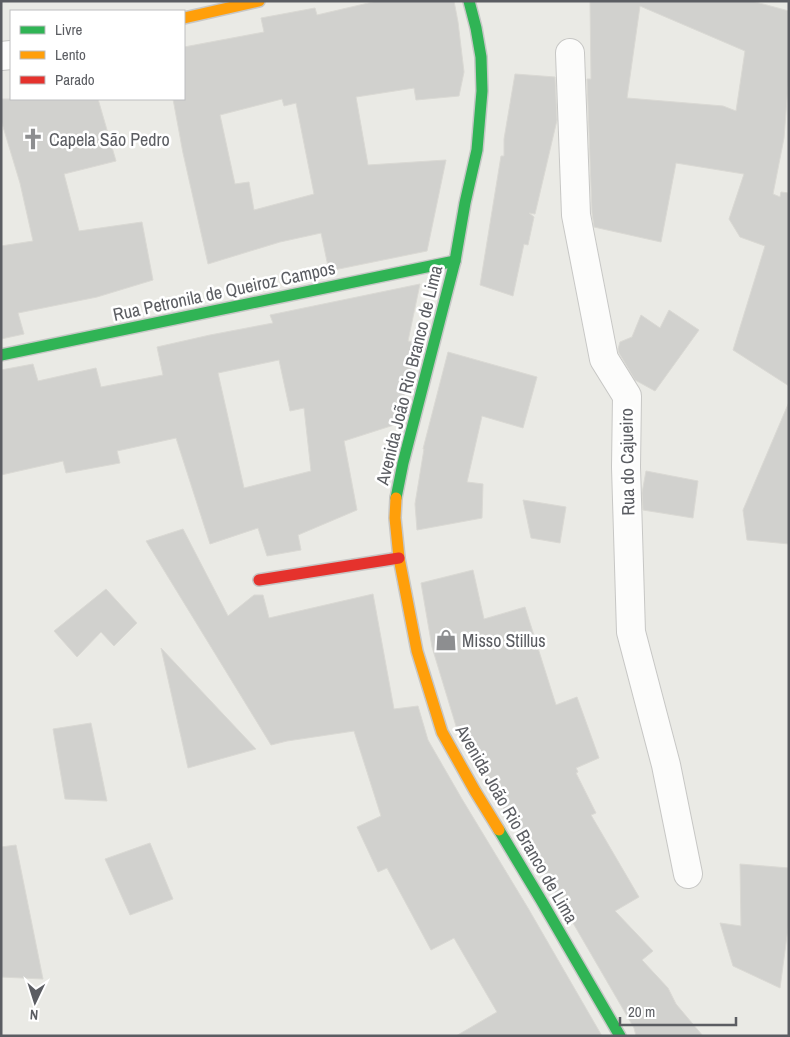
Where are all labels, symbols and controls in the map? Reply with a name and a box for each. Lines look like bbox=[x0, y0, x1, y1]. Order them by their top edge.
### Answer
legend bbox=[10, 10, 185, 100]
text: Livre bbox=[55, 19, 83, 40]
text: Lento bbox=[55, 44, 86, 65]
text: Parado bbox=[55, 69, 95, 90]
church icon: Capela São Pedro bbox=[20, 126, 46, 152]
place label: Capela São Pedro bbox=[49, 127, 170, 152]
street label: Rua Petronila de Queiroz Campos bbox=[111, 255, 337, 327]
street label: Avenida João Rio Branco de Lima bbox=[369, 263, 448, 488]
street label: Rua do Cajueiro bbox=[614, 408, 640, 516]
shop icon: Misso Stillus bbox=[433, 627, 459, 653]
place label: Misso Stillus bbox=[462, 628, 546, 653]
street label: Avenida João Rio Branco de Lima bbox=[449, 719, 584, 928]
north arrow bbox=[10, 977, 60, 1027]
scale bar bbox=[620, 994, 736, 1026]
text: 20 m bbox=[628, 1001, 655, 1022]
text: N bbox=[29, 1006, 39, 1024]

